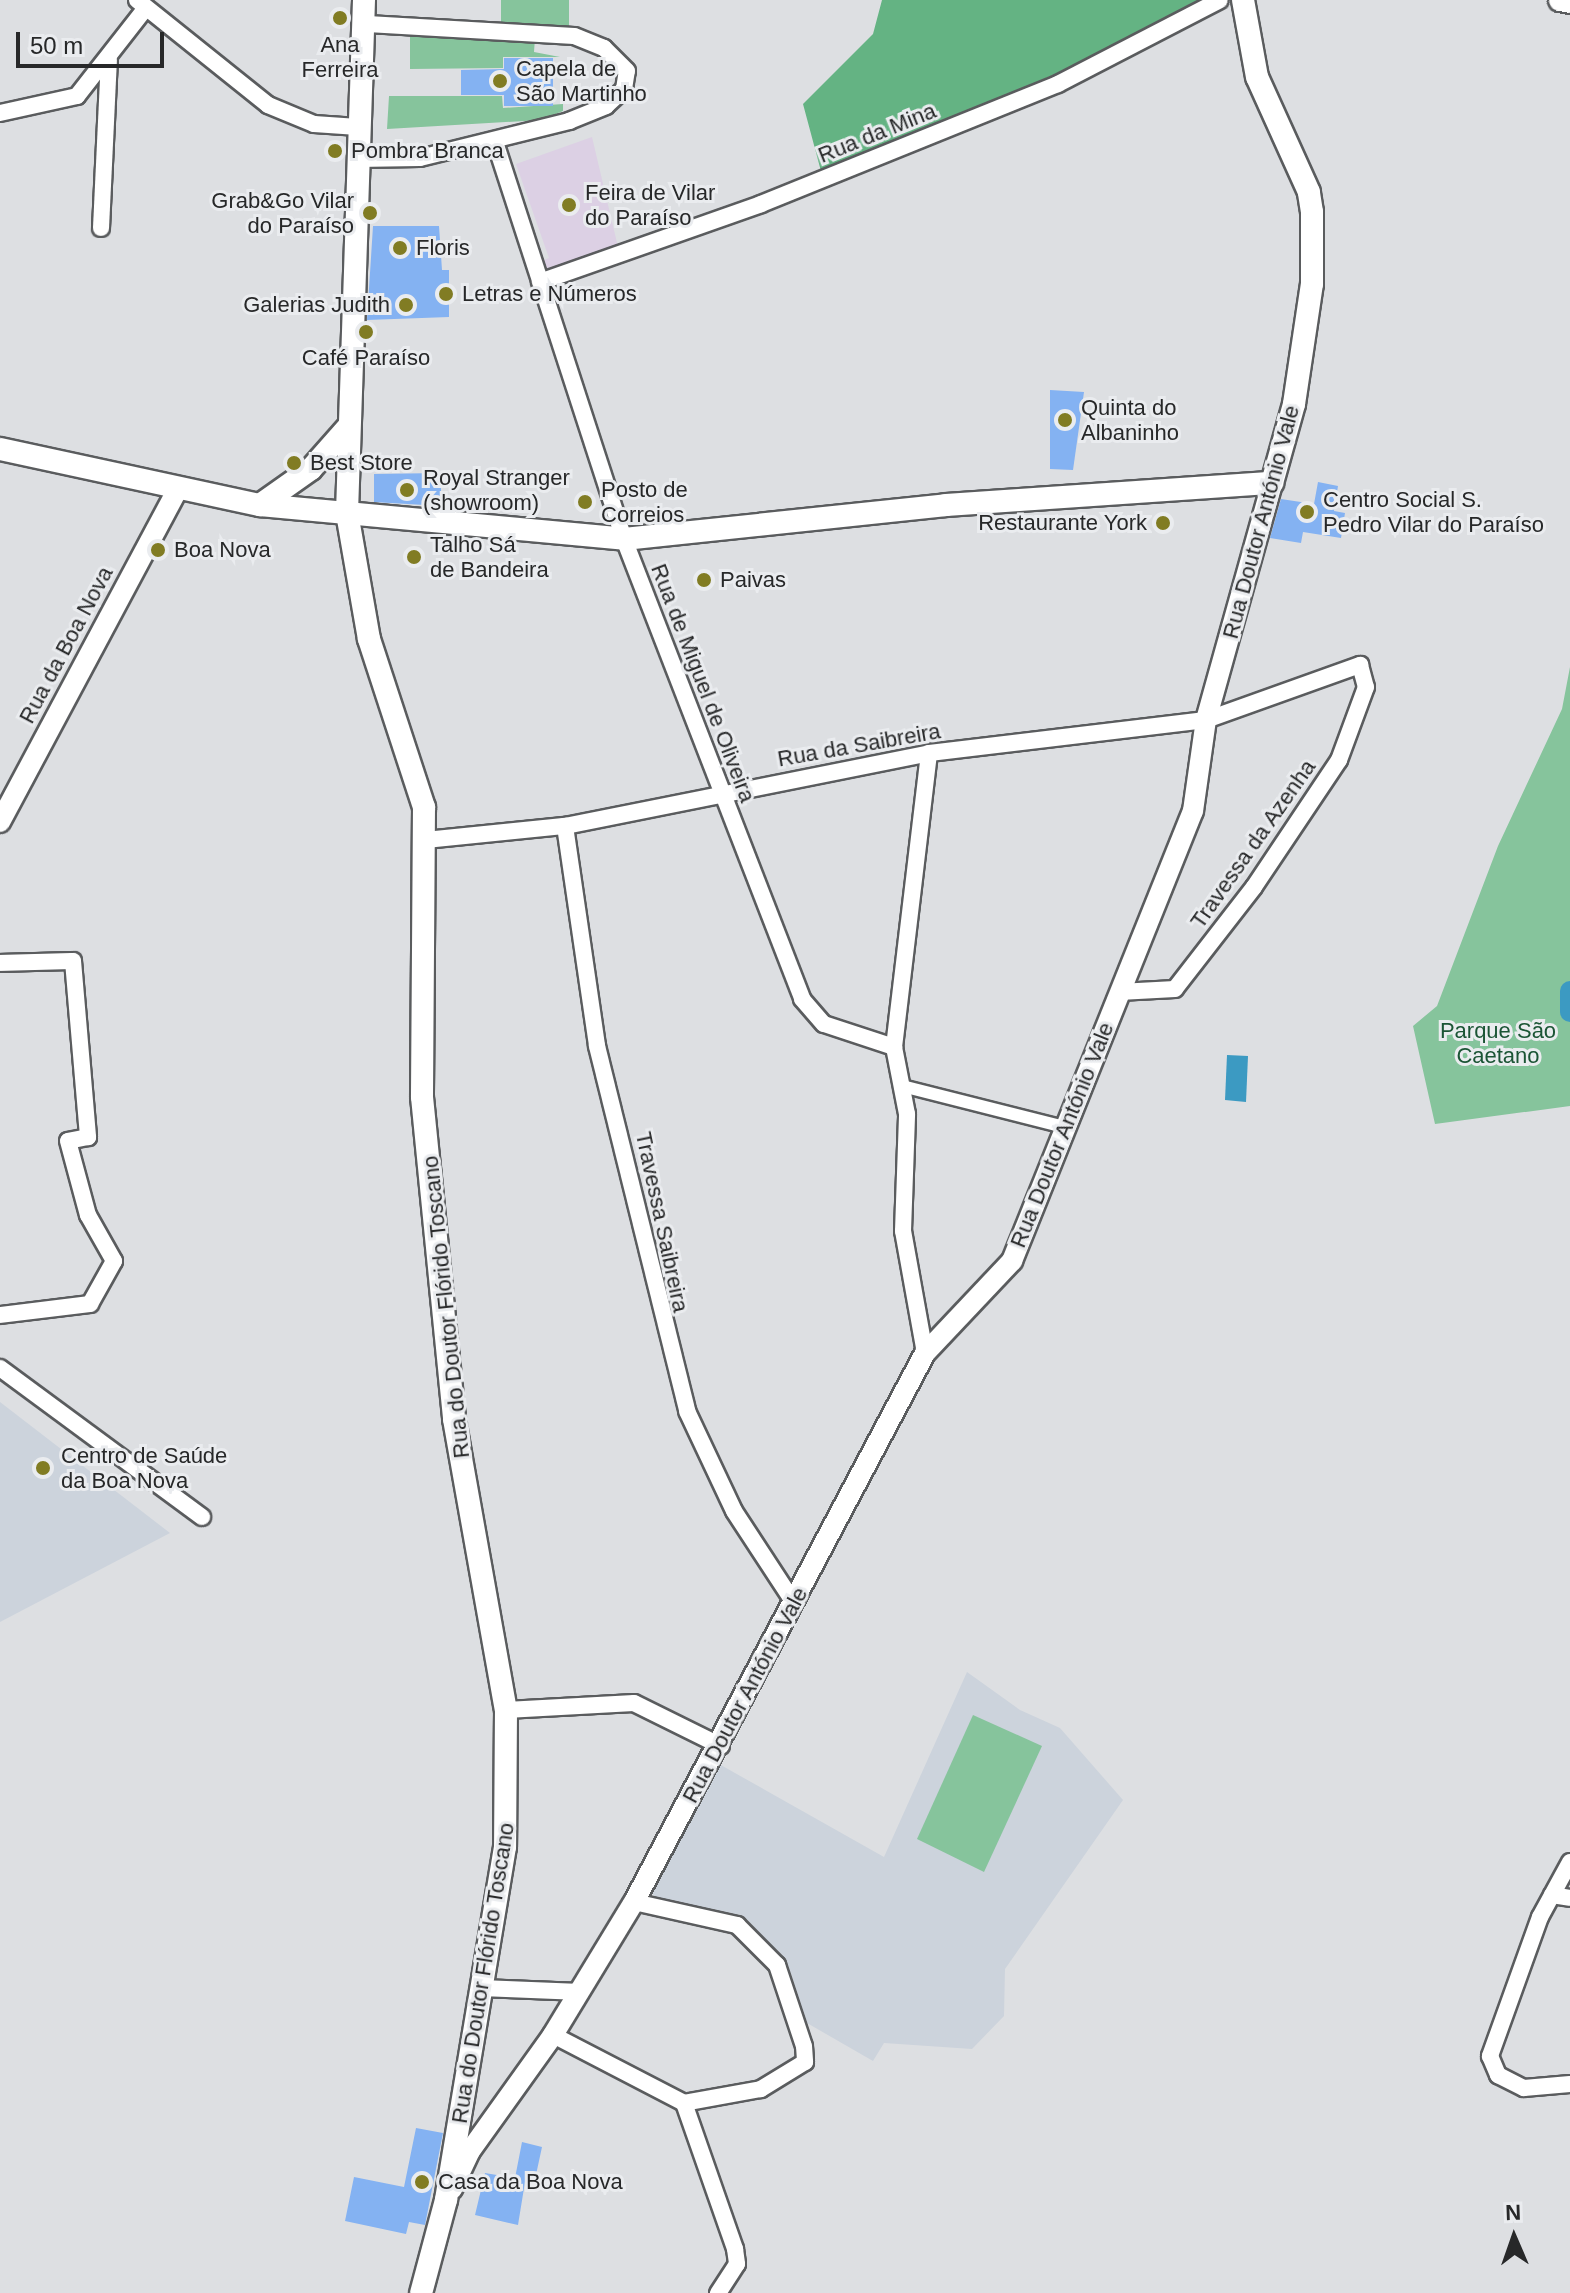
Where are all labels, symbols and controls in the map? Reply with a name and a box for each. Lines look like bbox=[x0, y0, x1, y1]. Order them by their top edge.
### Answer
marker: Ana Ferreira bbox=[331, 9, 349, 27]
scale bar bbox=[20, 16, 168, 66]
place label: Ana Ferreira bbox=[301, 31, 379, 82]
text: 50 m bbox=[30, 32, 83, 59]
place label: Capela de São Martinho bbox=[516, 55, 647, 106]
marker: Capela de São Martinho bbox=[491, 72, 509, 90]
street label: Rua da Mina bbox=[814, 97, 940, 169]
place label: Pombra Branca bbox=[351, 138, 504, 164]
marker: Pombra Branca bbox=[326, 142, 344, 160]
place label: Feira de Vilar do Paraíso bbox=[585, 179, 715, 230]
place label: Grab&Go Vilar do Paraíso bbox=[211, 187, 354, 238]
marker: Feira de Vilar do Paraíso bbox=[560, 196, 578, 214]
marker: Grab&Go Vilar do Paraíso bbox=[361, 204, 379, 222]
place label: Floris bbox=[416, 235, 470, 261]
marker: Floris bbox=[391, 239, 409, 257]
place label: Letras e Números bbox=[462, 281, 637, 307]
marker: Letras e Números bbox=[437, 285, 455, 303]
place label: Galerias Judith bbox=[243, 292, 390, 318]
marker: Galerias Judith bbox=[397, 296, 415, 314]
marker: Café Paraíso bbox=[357, 323, 375, 341]
place label: Café Paraíso bbox=[302, 345, 430, 371]
place label: Quinta do Albaninho bbox=[1081, 394, 1179, 446]
street label: Rua Doutor António Vale bbox=[1217, 402, 1305, 642]
marker: Quinta do Albaninho bbox=[1056, 411, 1074, 429]
place label: Best Store bbox=[310, 450, 413, 476]
marker: Best Store bbox=[285, 454, 303, 472]
place label: Royal Stranger (showroom) bbox=[423, 464, 570, 516]
place label: Posto de Correios bbox=[601, 476, 688, 528]
marker: Royal Stranger (showroom) bbox=[398, 481, 416, 499]
place label: Centro Social S. Pedro Vilar do Paraíso bbox=[1323, 486, 1544, 538]
marker: Posto de Correios bbox=[576, 493, 594, 511]
marker: Centro Social S. Pedro Vilar do Paraíso bbox=[1298, 503, 1316, 521]
place label: Restaurante York bbox=[978, 510, 1147, 536]
marker: Restaurante York bbox=[1154, 514, 1172, 532]
place label: Talho Sá de Bandeira bbox=[430, 531, 549, 582]
place label: Boa Nova bbox=[174, 537, 271, 563]
marker: Boa Nova bbox=[149, 541, 167, 559]
marker: Talho Sá de Bandeira bbox=[405, 548, 423, 566]
street label: Rua de Miguel de Oliveira bbox=[645, 560, 761, 806]
street label: Rua da Boa Nova bbox=[14, 562, 118, 728]
place label: Paivas bbox=[720, 567, 786, 593]
marker: Paivas bbox=[695, 571, 713, 589]
street label: Rua da Saibreira bbox=[775, 718, 943, 772]
street label: Travessa da Azenha bbox=[1185, 754, 1321, 934]
park label: Parque São Caetano bbox=[1440, 1017, 1556, 1068]
street label: Rua Doutor António Vale bbox=[1004, 1018, 1120, 1252]
street label: Travessa Saibreira bbox=[630, 1129, 694, 1315]
street label: Rua do Doutor Flórido Toscano bbox=[417, 1154, 475, 1460]
place label: Centro de Saúde da Boa Nova bbox=[61, 1442, 227, 1494]
marker: Centro de Saúde da Boa Nova bbox=[32, 1457, 54, 1479]
street label: Rua Doutor António Vale bbox=[677, 1582, 813, 1808]
street label: Rua do Doutor Flórido Toscano bbox=[446, 1821, 520, 2125]
place label: Casa da Boa Nova bbox=[438, 2169, 623, 2195]
marker: Casa da Boa Nova bbox=[413, 2173, 431, 2191]
north arrow bbox=[1474, 2197, 1554, 2277]
text: N bbox=[1505, 2200, 1522, 2225]

